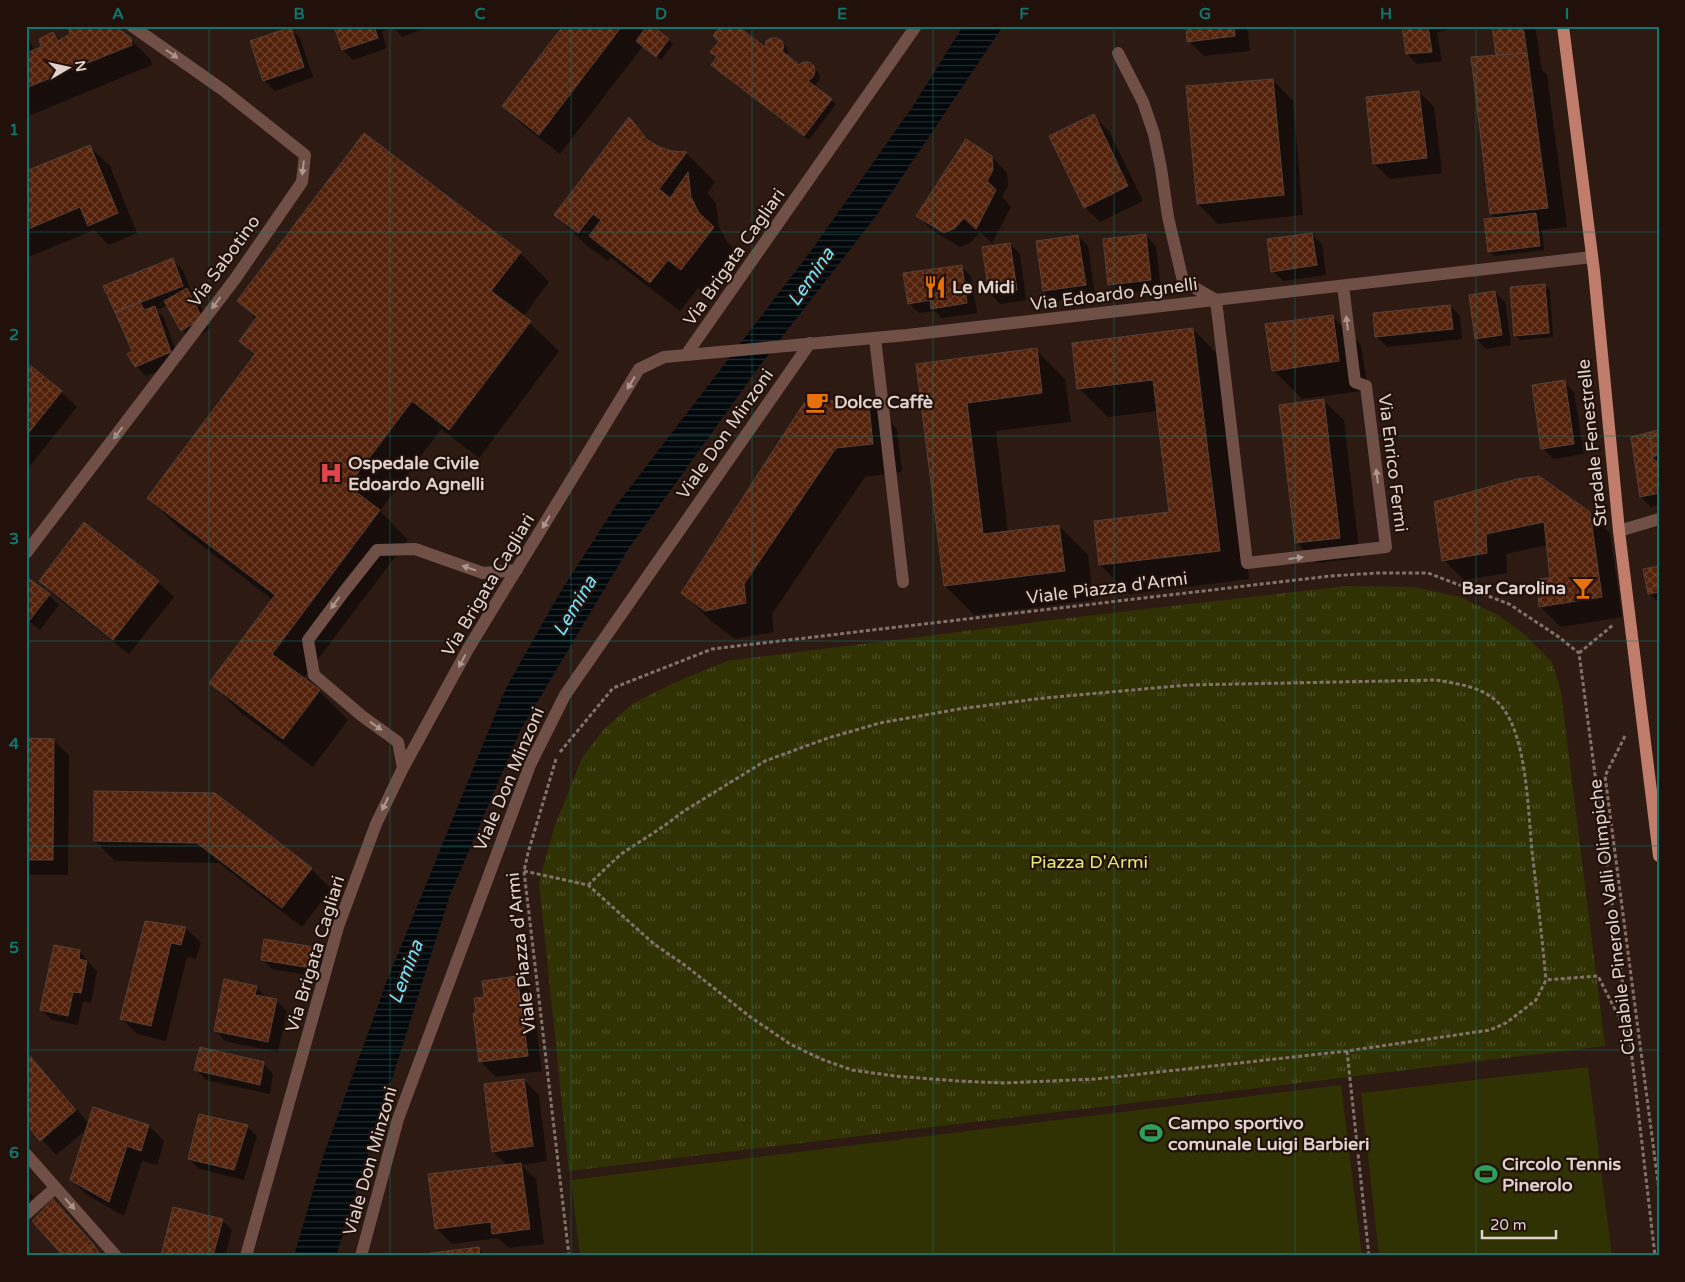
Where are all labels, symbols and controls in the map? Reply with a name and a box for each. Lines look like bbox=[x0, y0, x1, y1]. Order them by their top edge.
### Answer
text: A bbox=[112, 4, 124, 24]
text: B bbox=[293, 4, 305, 24]
text: C bbox=[474, 4, 486, 24]
text: D bbox=[655, 4, 667, 24]
text: E bbox=[837, 4, 847, 24]
text: F bbox=[1019, 4, 1029, 24]
text: G bbox=[1199, 4, 1211, 24]
text: H bbox=[1380, 4, 1392, 24]
text: I bbox=[1565, 4, 1569, 24]
north arrow bbox=[42, 42, 92, 92]
one-way arrow bbox=[165, 49, 179, 59]
text: N bbox=[71, 59, 90, 73]
text: 1 bbox=[9, 120, 19, 140]
one-way arrow bbox=[299, 160, 307, 176]
street label: Via Brigata Cagliari bbox=[678, 184, 790, 330]
street label: Via Sabotino bbox=[183, 211, 265, 311]
water label: Lemina bbox=[783, 243, 840, 310]
street label: Via Edoardo Agnelli bbox=[1029, 273, 1199, 315]
restaurant icon: Le Midi bbox=[922, 274, 948, 300]
place label: Le Midi bbox=[952, 276, 1015, 298]
one-way arrow bbox=[211, 296, 221, 310]
one-way arrow bbox=[1343, 314, 1351, 330]
text: 2 bbox=[9, 325, 19, 345]
street label: Stradale Fenestrelle bbox=[1572, 358, 1612, 528]
street label: Viale Don Minzoni bbox=[672, 365, 778, 503]
one-way arrow bbox=[626, 377, 636, 390]
cafe icon: Dolce Caffè bbox=[804, 389, 830, 415]
place label: Dolce Caffè bbox=[834, 391, 933, 413]
street label: Via Enrico Fermi bbox=[1374, 393, 1412, 533]
one-way arrow bbox=[112, 426, 123, 439]
place label: Ospedale Civile Edoardo Agnelli bbox=[348, 452, 484, 495]
hospital icon: Ospedale Civile Edoardo Agnelli bbox=[318, 460, 344, 486]
one-way arrow bbox=[1373, 468, 1381, 484]
street label: Via Brigata Cagliari bbox=[437, 510, 539, 660]
one-way arrow bbox=[542, 515, 551, 528]
text: 3 bbox=[9, 529, 19, 549]
one-way arrow bbox=[1288, 554, 1304, 562]
one-way arrow bbox=[461, 564, 476, 572]
street label: Viale Piazza d'Armi bbox=[1025, 567, 1189, 609]
water label: Lemina bbox=[549, 571, 602, 640]
bar icon: Bar Carolina bbox=[1570, 575, 1596, 601]
place label: Bar Carolina bbox=[1462, 577, 1566, 599]
one-way arrow bbox=[330, 596, 340, 610]
one-way arrow bbox=[458, 653, 466, 668]
street label: Viale Don Minzoni bbox=[469, 704, 549, 854]
one-way arrow bbox=[369, 721, 382, 732]
text: 4 bbox=[9, 734, 19, 754]
street label: Ciclabile Pinerolo Valli Olimpiche bbox=[1584, 778, 1640, 1056]
one-way arrow bbox=[381, 797, 389, 811]
park label: Piazza D'Armi bbox=[1030, 851, 1148, 873]
street label: Viale Piazza d'Armi bbox=[502, 871, 540, 1035]
street label: Via Brigata Cagliari bbox=[281, 873, 349, 1035]
water label: Lemina bbox=[384, 936, 429, 1007]
text: 5 bbox=[9, 938, 19, 958]
street label: Viale Don Minzoni bbox=[338, 1084, 402, 1238]
place label: Campo sportivo comunale Luigi Barbieri bbox=[1168, 1112, 1370, 1155]
sports icon: Campo sportivo comunale Luigi Barbieri bbox=[1138, 1120, 1164, 1146]
text: 6 bbox=[9, 1143, 19, 1163]
place label: Circolo Tennis Pinerolo bbox=[1502, 1153, 1622, 1196]
sports icon: Circolo Tennis Pinerolo bbox=[1473, 1161, 1499, 1187]
one-way arrow bbox=[64, 1197, 75, 1210]
scale bar bbox=[1482, 1207, 1556, 1239]
text: 20 m bbox=[1490, 1216, 1527, 1234]

